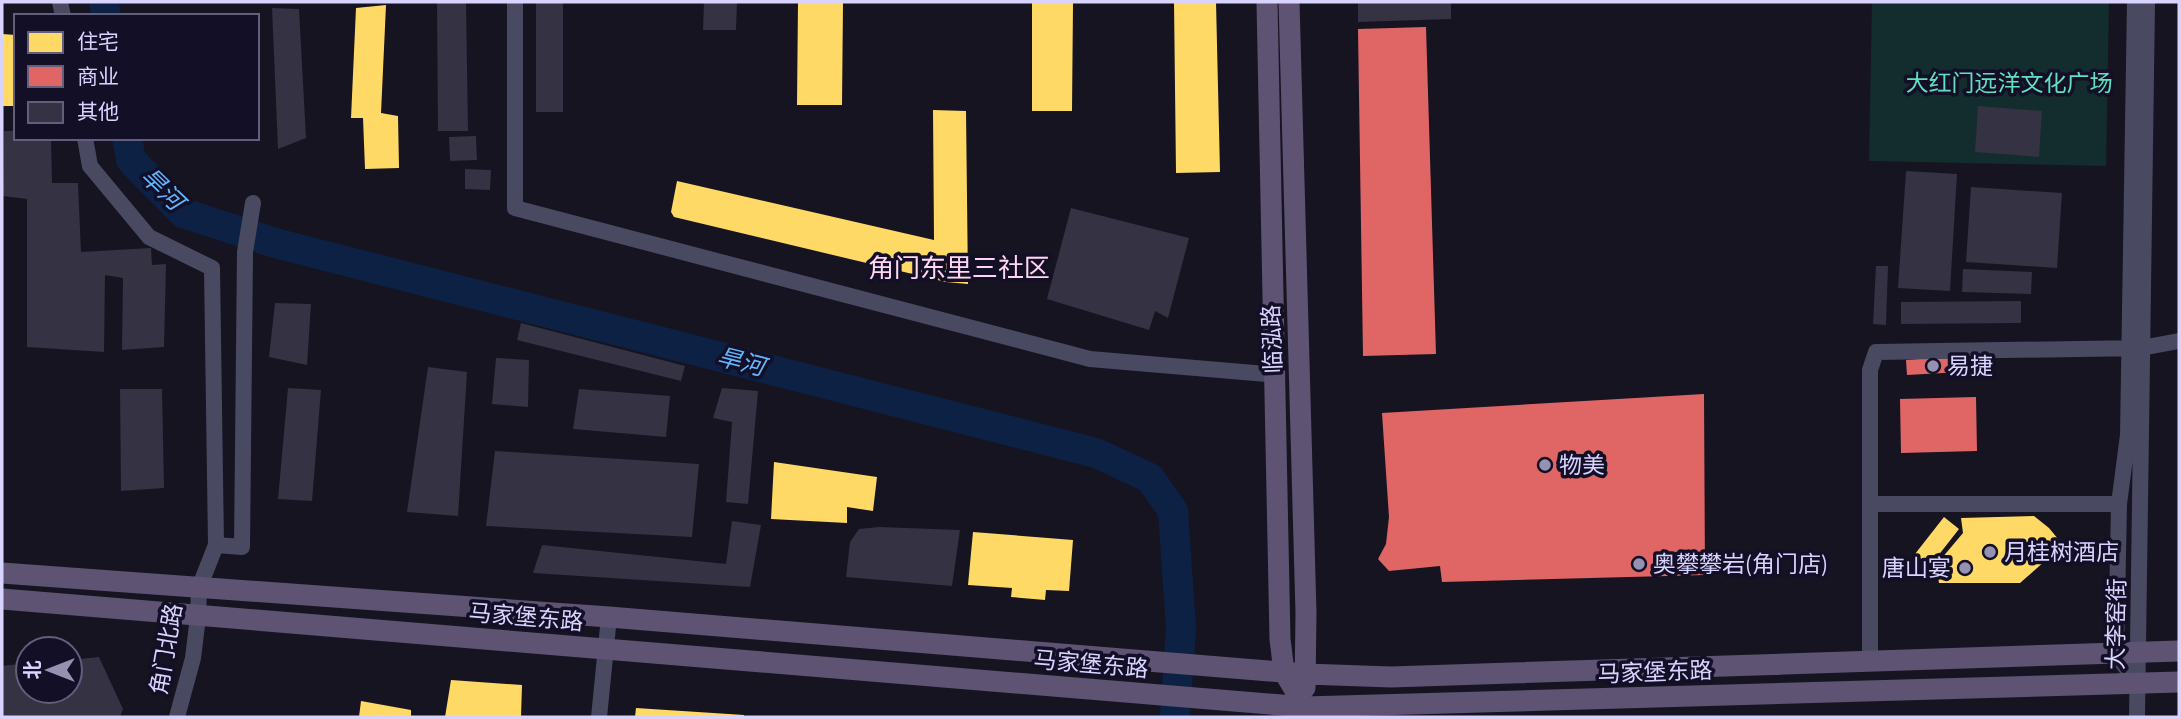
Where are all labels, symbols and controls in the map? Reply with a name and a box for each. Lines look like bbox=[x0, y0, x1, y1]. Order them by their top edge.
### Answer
legend bbox=[14, 14, 259, 140]
text: 住宅 bbox=[77, 27, 119, 57]
text: 商业 bbox=[77, 62, 119, 92]
park label: 大红门远洋文化广场 bbox=[1906, 67, 2113, 100]
text: 其他 bbox=[77, 97, 119, 127]
water label: 旱河 bbox=[132, 160, 194, 221]
district label: 角门东里三社区 bbox=[868, 250, 1050, 287]
street label: 临泓路 bbox=[1255, 304, 1290, 374]
water label: 旱河 bbox=[713, 340, 772, 386]
place label: 易捷 bbox=[1947, 350, 1993, 383]
marker: 易捷 bbox=[1925, 358, 1941, 374]
place label: 物美 bbox=[1559, 449, 1605, 482]
marker: 物美 bbox=[1537, 457, 1553, 473]
place label: 月桂树酒店 bbox=[2004, 536, 2119, 569]
marker: 月桂树酒店 bbox=[1982, 544, 1998, 560]
place label: 奥攀攀岩(角门店) bbox=[1653, 548, 1828, 581]
place label: 唐山宴 bbox=[1882, 552, 1951, 585]
marker: 奥攀攀岩(角门店) bbox=[1631, 556, 1647, 572]
marker: 唐山宴 bbox=[1957, 560, 1973, 576]
street label: 大李窑街 bbox=[2099, 578, 2134, 670]
street label: 马家堡东路 bbox=[467, 596, 585, 639]
street label: 角门北路 bbox=[142, 601, 191, 697]
north arrow bbox=[14, 635, 84, 705]
street label: 马家堡东路 bbox=[1032, 643, 1150, 686]
street label: 马家堡东路 bbox=[1597, 654, 1713, 691]
text: 北 bbox=[20, 660, 47, 680]

